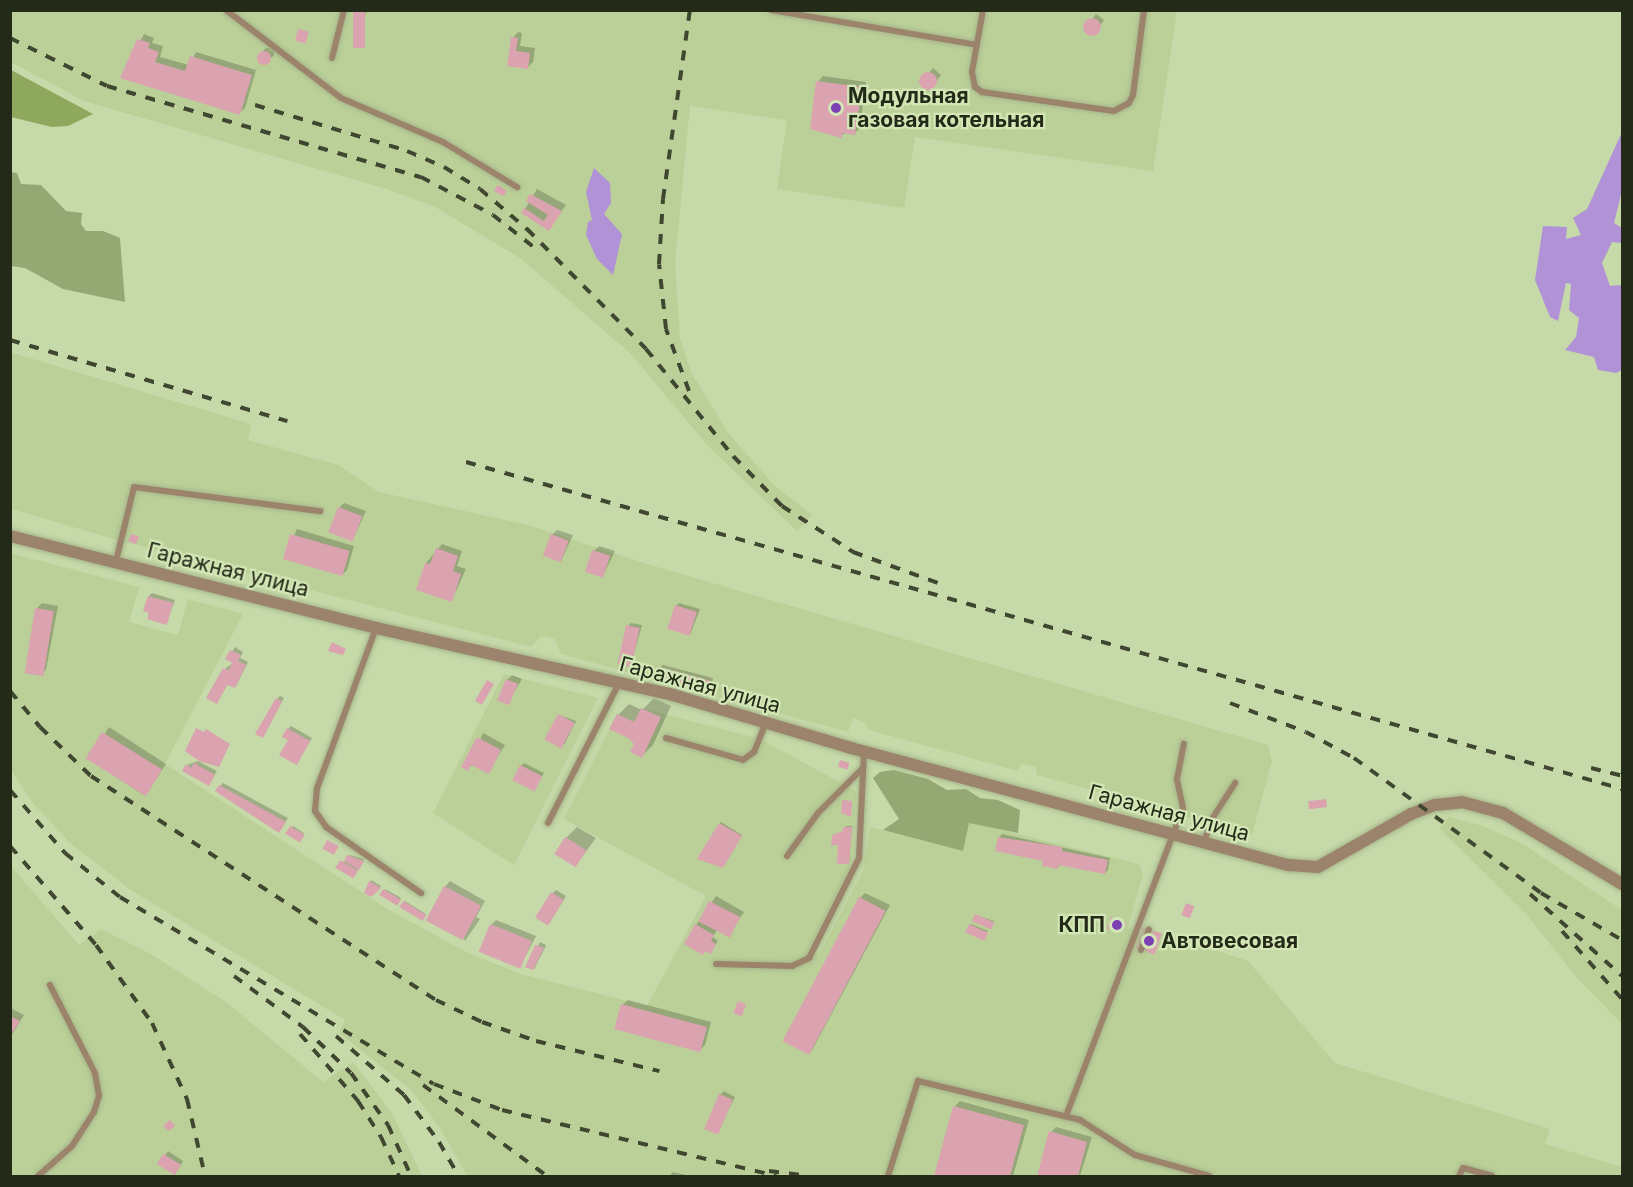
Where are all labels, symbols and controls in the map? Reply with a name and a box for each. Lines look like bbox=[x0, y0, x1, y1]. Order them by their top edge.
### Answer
place label: Модульная газовая котельная bbox=[848, 83, 1044, 133]
marker: Модульная газовая котельная bbox=[829, 101, 843, 115]
street label: Гаражная улица bbox=[145, 538, 311, 602]
street label: Гаражная улица bbox=[617, 651, 783, 719]
street label: Гаражная улица bbox=[1086, 779, 1252, 847]
place label: КПП bbox=[1059, 912, 1105, 938]
marker: КПП bbox=[1110, 918, 1124, 932]
place label: Автовесовая bbox=[1161, 928, 1298, 954]
marker: Автовесовая bbox=[1142, 934, 1156, 948]

